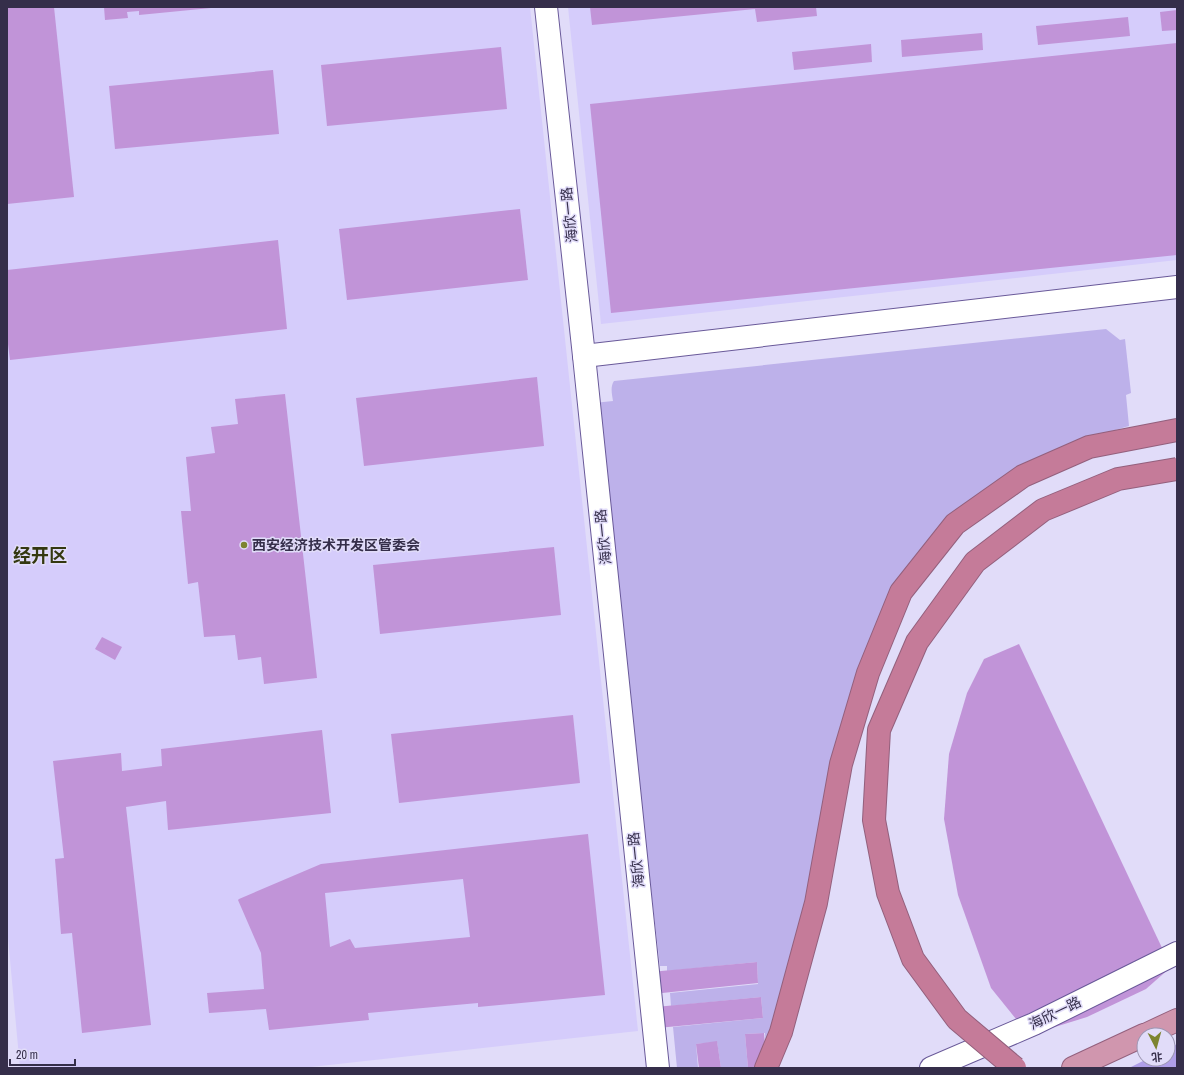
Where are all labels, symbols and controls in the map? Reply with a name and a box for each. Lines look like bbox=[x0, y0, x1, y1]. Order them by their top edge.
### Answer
street label: 海欣一路 bbox=[557, 186, 581, 244]
street label: 海欣一路 bbox=[591, 508, 615, 566]
place label: 西安经济技术开发区管委会 bbox=[252, 536, 420, 554]
marker: 西安经济技术开发区管委会 bbox=[239, 540, 249, 550]
district label: 经开区 bbox=[13, 543, 67, 568]
street label: 海欣一路 bbox=[624, 831, 648, 889]
street label: 海欣一路 bbox=[1026, 993, 1084, 1033]
north arrow bbox=[1136, 1027, 1176, 1067]
scale bar bbox=[10, 1041, 75, 1067]
text: 20 m bbox=[16, 1047, 38, 1063]
text: 北 bbox=[1151, 1049, 1163, 1064]

